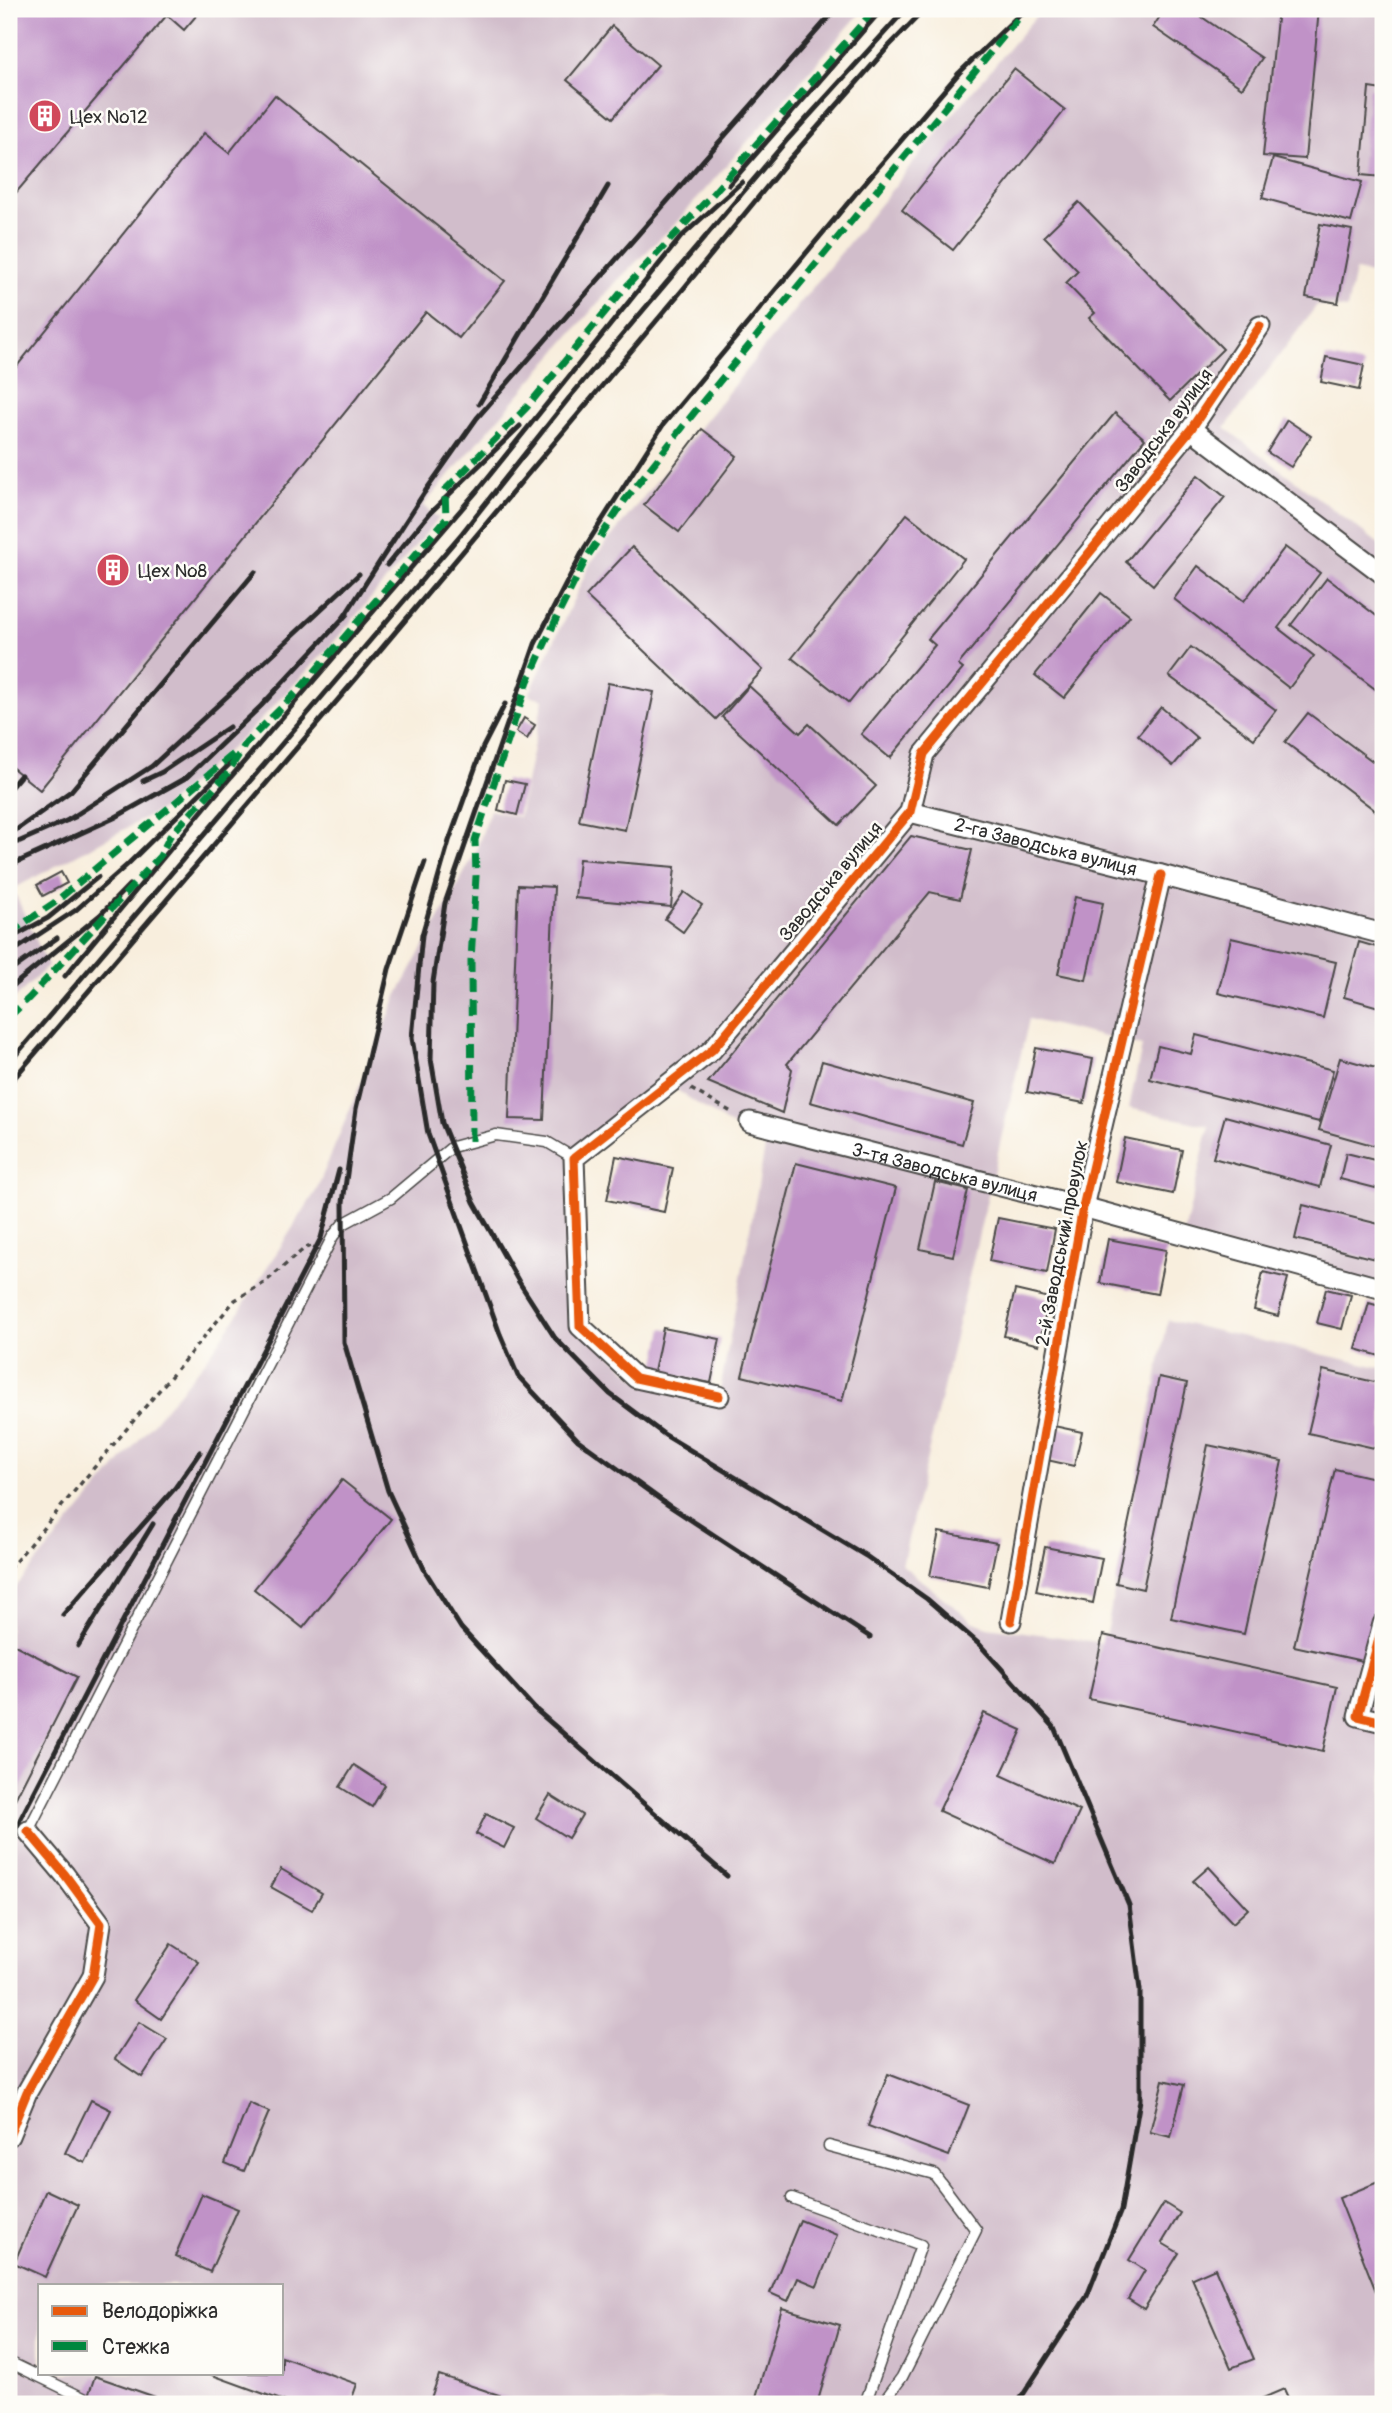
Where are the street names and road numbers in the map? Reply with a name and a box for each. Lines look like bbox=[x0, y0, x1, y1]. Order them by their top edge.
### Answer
street label: Заводська вулиця bbox=[1109, 364, 1218, 497]
street label: 2-га Заводська вулиця bbox=[952, 813, 1139, 882]
street label: Заводська вулиця bbox=[774, 817, 888, 946]
street label: 3-тя Заводська вулиця bbox=[849, 1137, 1040, 1208]
street label: 2-й Заводський провулок bbox=[1030, 1138, 1094, 1348]

